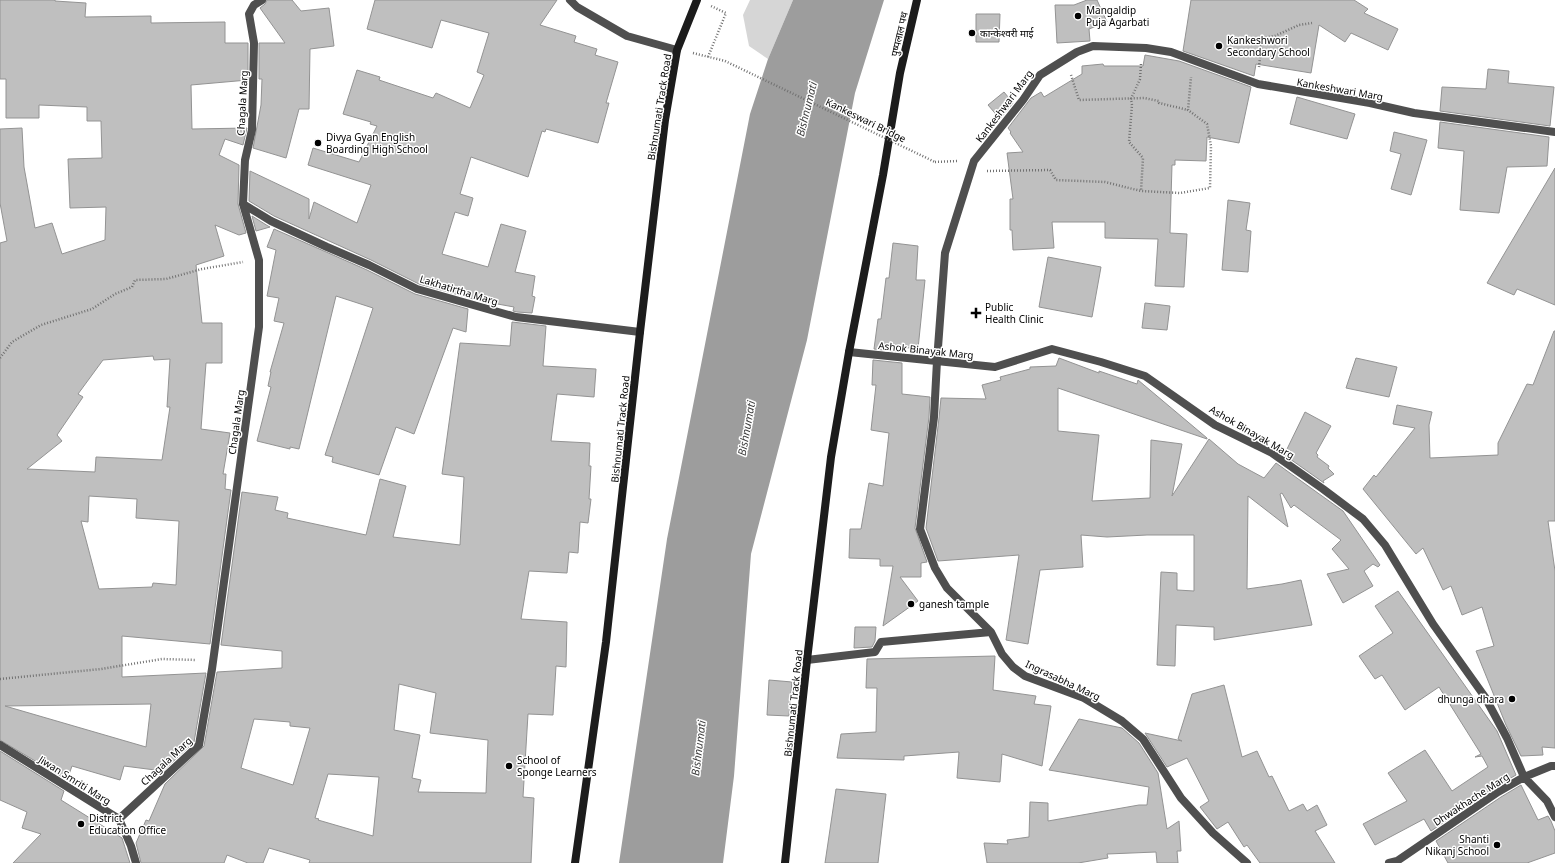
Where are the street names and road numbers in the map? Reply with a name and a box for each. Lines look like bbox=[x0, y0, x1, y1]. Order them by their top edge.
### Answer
street label: पुष्पलाल पथ bbox=[887, 10, 911, 58]
street label: Bishnumati Track Road bbox=[644, 53, 674, 161]
street label: Kankeshwari Marg bbox=[972, 67, 1036, 145]
street label: Chagala Marg bbox=[233, 70, 251, 136]
street label: Kankeshwari Marg bbox=[1296, 75, 1384, 103]
street label: Kankeswari Bridge bbox=[824, 94, 909, 146]
street label: Lakhatirtha Marg bbox=[418, 271, 500, 309]
street label: Ashok Binayak Marg bbox=[878, 338, 974, 362]
street label: Bishnumati Track Road bbox=[607, 375, 633, 483]
street label: Chagala Marg bbox=[225, 389, 247, 455]
street label: Ashok Binayak Marg bbox=[1207, 402, 1297, 462]
street label: Bishnumati Track Road bbox=[780, 649, 806, 757]
street label: Ingrasabha Marg bbox=[1023, 657, 1103, 703]
street label: Chagala Marg bbox=[137, 734, 195, 788]
street label: Jiwan Smriti Marg bbox=[35, 752, 114, 808]
street label: Dhwakhache Marg bbox=[1430, 769, 1512, 829]

